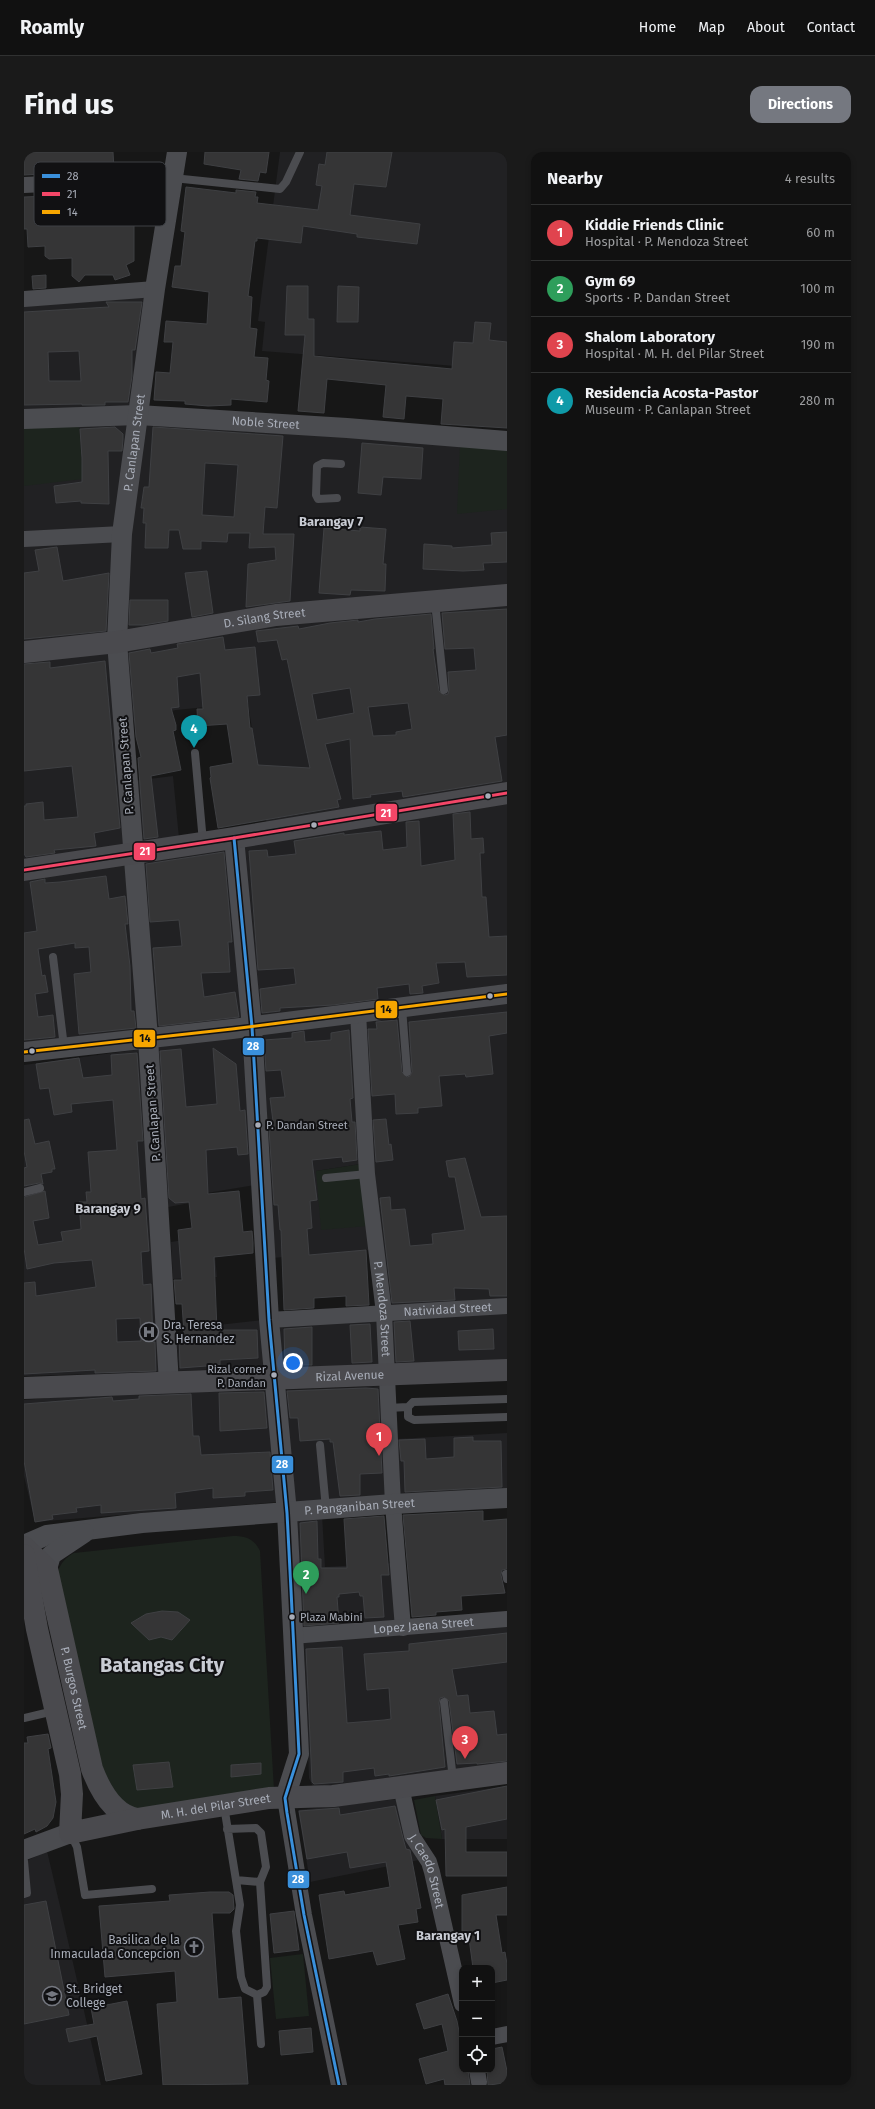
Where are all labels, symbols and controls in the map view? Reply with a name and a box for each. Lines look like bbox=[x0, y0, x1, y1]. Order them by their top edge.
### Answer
text: Roamly bbox=[20, 16, 84, 39]
text: Home bbox=[639, 19, 676, 36]
text: Map bbox=[698, 19, 725, 36]
text: About bbox=[747, 19, 785, 36]
text: Contact bbox=[807, 19, 855, 36]
button: Directions bbox=[750, 86, 851, 123]
text: Find us bbox=[24, 88, 114, 121]
legend bbox=[34, 162, 166, 226]
text: Nearby bbox=[547, 168, 602, 189]
text: 28 bbox=[67, 170, 79, 183]
text: 4 results bbox=[785, 171, 835, 186]
text: 21 bbox=[67, 188, 77, 201]
text: 14 bbox=[67, 206, 78, 219]
text: Kiddie Friends Clinic bbox=[585, 216, 724, 234]
text: 1 bbox=[557, 225, 563, 240]
text: 60 m bbox=[806, 225, 835, 240]
text: Hospital · P. Mendoza Street bbox=[585, 234, 748, 249]
text: Gym 69 bbox=[585, 272, 635, 290]
text: 2 bbox=[557, 281, 563, 296]
text: 100 m bbox=[800, 281, 835, 296]
text: Sports · P. Dandan Street bbox=[585, 290, 730, 305]
text: Shalom Laboratory bbox=[585, 328, 715, 346]
text: 3 bbox=[557, 337, 563, 352]
text: 190 m bbox=[801, 337, 835, 352]
text: Hospital · M. H. del Pilar Street bbox=[585, 346, 764, 361]
text: Residencia Acosta-Pastor bbox=[585, 384, 758, 402]
street label: P. Canlapan Street bbox=[121, 393, 148, 492]
text: 4 bbox=[556, 393, 564, 408]
text: 280 m bbox=[800, 393, 835, 408]
text: Museum · P. Canlapan Street bbox=[585, 402, 751, 417]
street label: Noble Street bbox=[231, 414, 301, 432]
district label: Barangay 7 bbox=[299, 514, 363, 529]
street label: D. Silang Street bbox=[222, 605, 307, 631]
pin: 4 bbox=[181, 715, 207, 748]
street label: P. Canlapan Street bbox=[116, 716, 136, 815]
unlabelled marker bbox=[483, 791, 493, 801]
line badge: 21 bbox=[375, 803, 398, 822]
text: 21 bbox=[381, 807, 391, 820]
unlabelled marker bbox=[309, 820, 319, 830]
line badge: 21 bbox=[133, 842, 156, 861]
text: 21 bbox=[140, 845, 150, 858]
unlabelled marker bbox=[485, 991, 495, 1001]
line badge: 14 bbox=[375, 1000, 398, 1019]
text: 14 bbox=[380, 1003, 392, 1016]
line badge: 14 bbox=[133, 1029, 156, 1048]
text: 14 bbox=[139, 1032, 151, 1045]
line badge: 28 bbox=[242, 1037, 265, 1056]
text: 28 bbox=[247, 1040, 260, 1053]
unlabelled marker bbox=[27, 1046, 37, 1056]
street label: P. Canlapan Street bbox=[143, 1063, 163, 1162]
place label: P. Dandan Street bbox=[266, 1119, 348, 1132]
marker: P. Dandan Street bbox=[253, 1120, 263, 1130]
district label: Barangay 9 bbox=[75, 1201, 141, 1216]
street label: P. Mendoza Street bbox=[371, 1260, 393, 1358]
street label: Natividad Street bbox=[403, 1300, 493, 1319]
place label: Dra. Teresa S. Hernandez bbox=[163, 1318, 234, 1346]
hospital icon: Dra. Teresa S. Hernandez bbox=[138, 1321, 160, 1343]
your location bbox=[283, 1353, 303, 1373]
place label: Rizal corner P. Dandan bbox=[207, 1363, 267, 1390]
street label: Rizal Avenue bbox=[315, 1368, 384, 1384]
marker: Rizal corner P. Dandan bbox=[269, 1370, 279, 1380]
pin: 1 bbox=[366, 1423, 392, 1456]
line badge: 28 bbox=[271, 1455, 294, 1474]
text: 28 bbox=[276, 1458, 289, 1471]
street label: P. Panganiban Street bbox=[304, 1496, 416, 1518]
pin: 2 bbox=[293, 1561, 319, 1594]
place label: Plaza Mabini bbox=[300, 1611, 363, 1624]
marker: Plaza Mabini bbox=[287, 1612, 297, 1622]
street label: Lopez Jaena Street bbox=[373, 1615, 475, 1637]
street label: P. Burgos Street bbox=[58, 1645, 90, 1732]
district label: Batangas City bbox=[100, 1653, 225, 1677]
pin: 3 bbox=[452, 1726, 478, 1759]
street label: M. H. del Pilar Street bbox=[160, 1791, 272, 1822]
street label: J. Caedo Street bbox=[406, 1831, 447, 1910]
line badge: 28 bbox=[287, 1870, 310, 1889]
text: 28 bbox=[292, 1873, 305, 1886]
district label: Barangay 1 bbox=[416, 1928, 480, 1943]
place label: Basilica de la Inmaculada Concepcion bbox=[50, 1933, 180, 1961]
church icon: Basilica de la Inmaculada Concepcion bbox=[183, 1936, 205, 1958]
map controls bbox=[459, 1965, 495, 2073]
button: + bbox=[459, 1965, 495, 2001]
place label: St. Bridget College bbox=[66, 1982, 123, 2010]
school or university icon: St. Bridget College bbox=[41, 1985, 63, 2007]
button: − bbox=[459, 2001, 495, 2037]
button: locate bbox=[459, 2037, 495, 2073]

